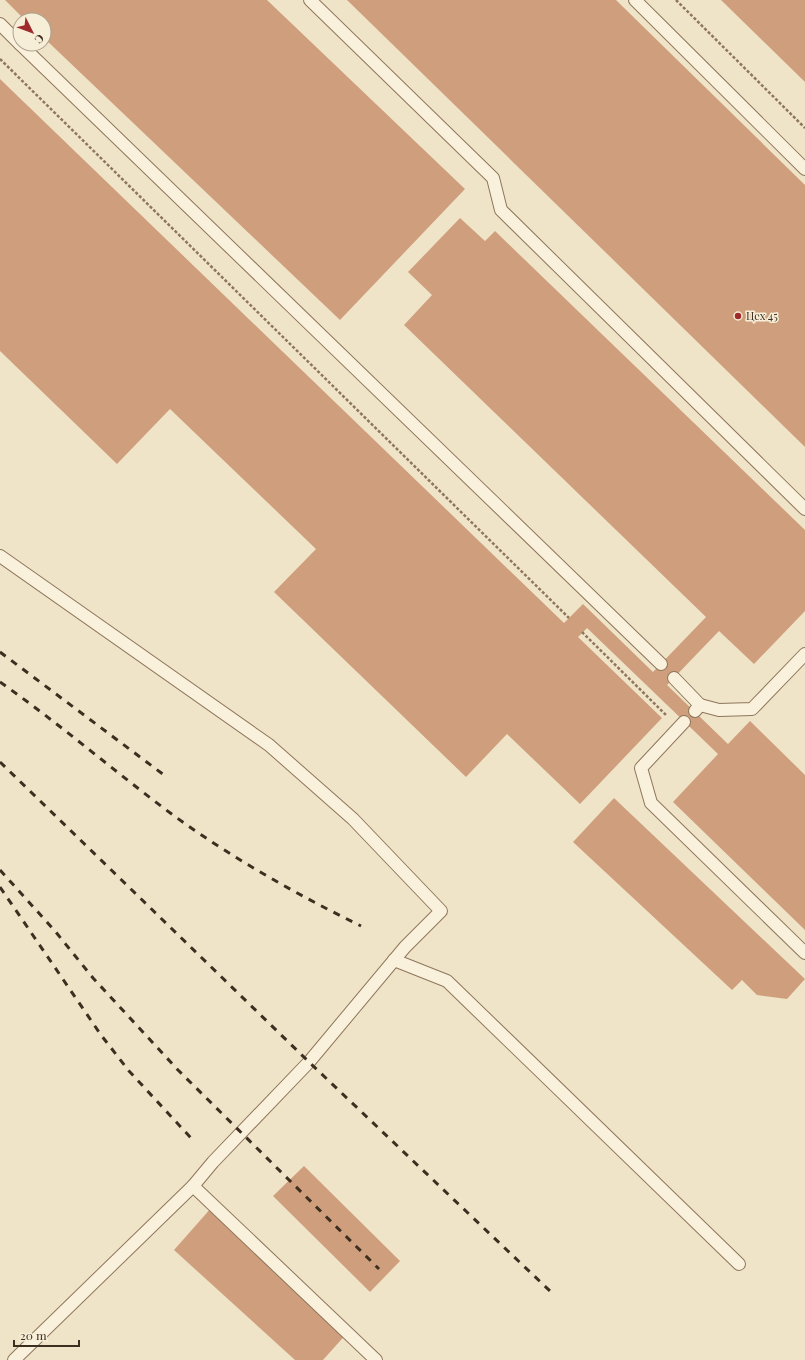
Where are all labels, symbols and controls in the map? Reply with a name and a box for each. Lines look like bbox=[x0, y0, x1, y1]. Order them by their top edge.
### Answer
north arrow bbox=[12, 12, 52, 52]
text: С bbox=[31, 31, 48, 47]
place label: Цех 45 bbox=[746, 308, 778, 323]
marker: Цех 45 bbox=[733, 311, 743, 321]
scale bar bbox=[14, 1322, 79, 1348]
text: 20 m bbox=[20, 1327, 47, 1343]

